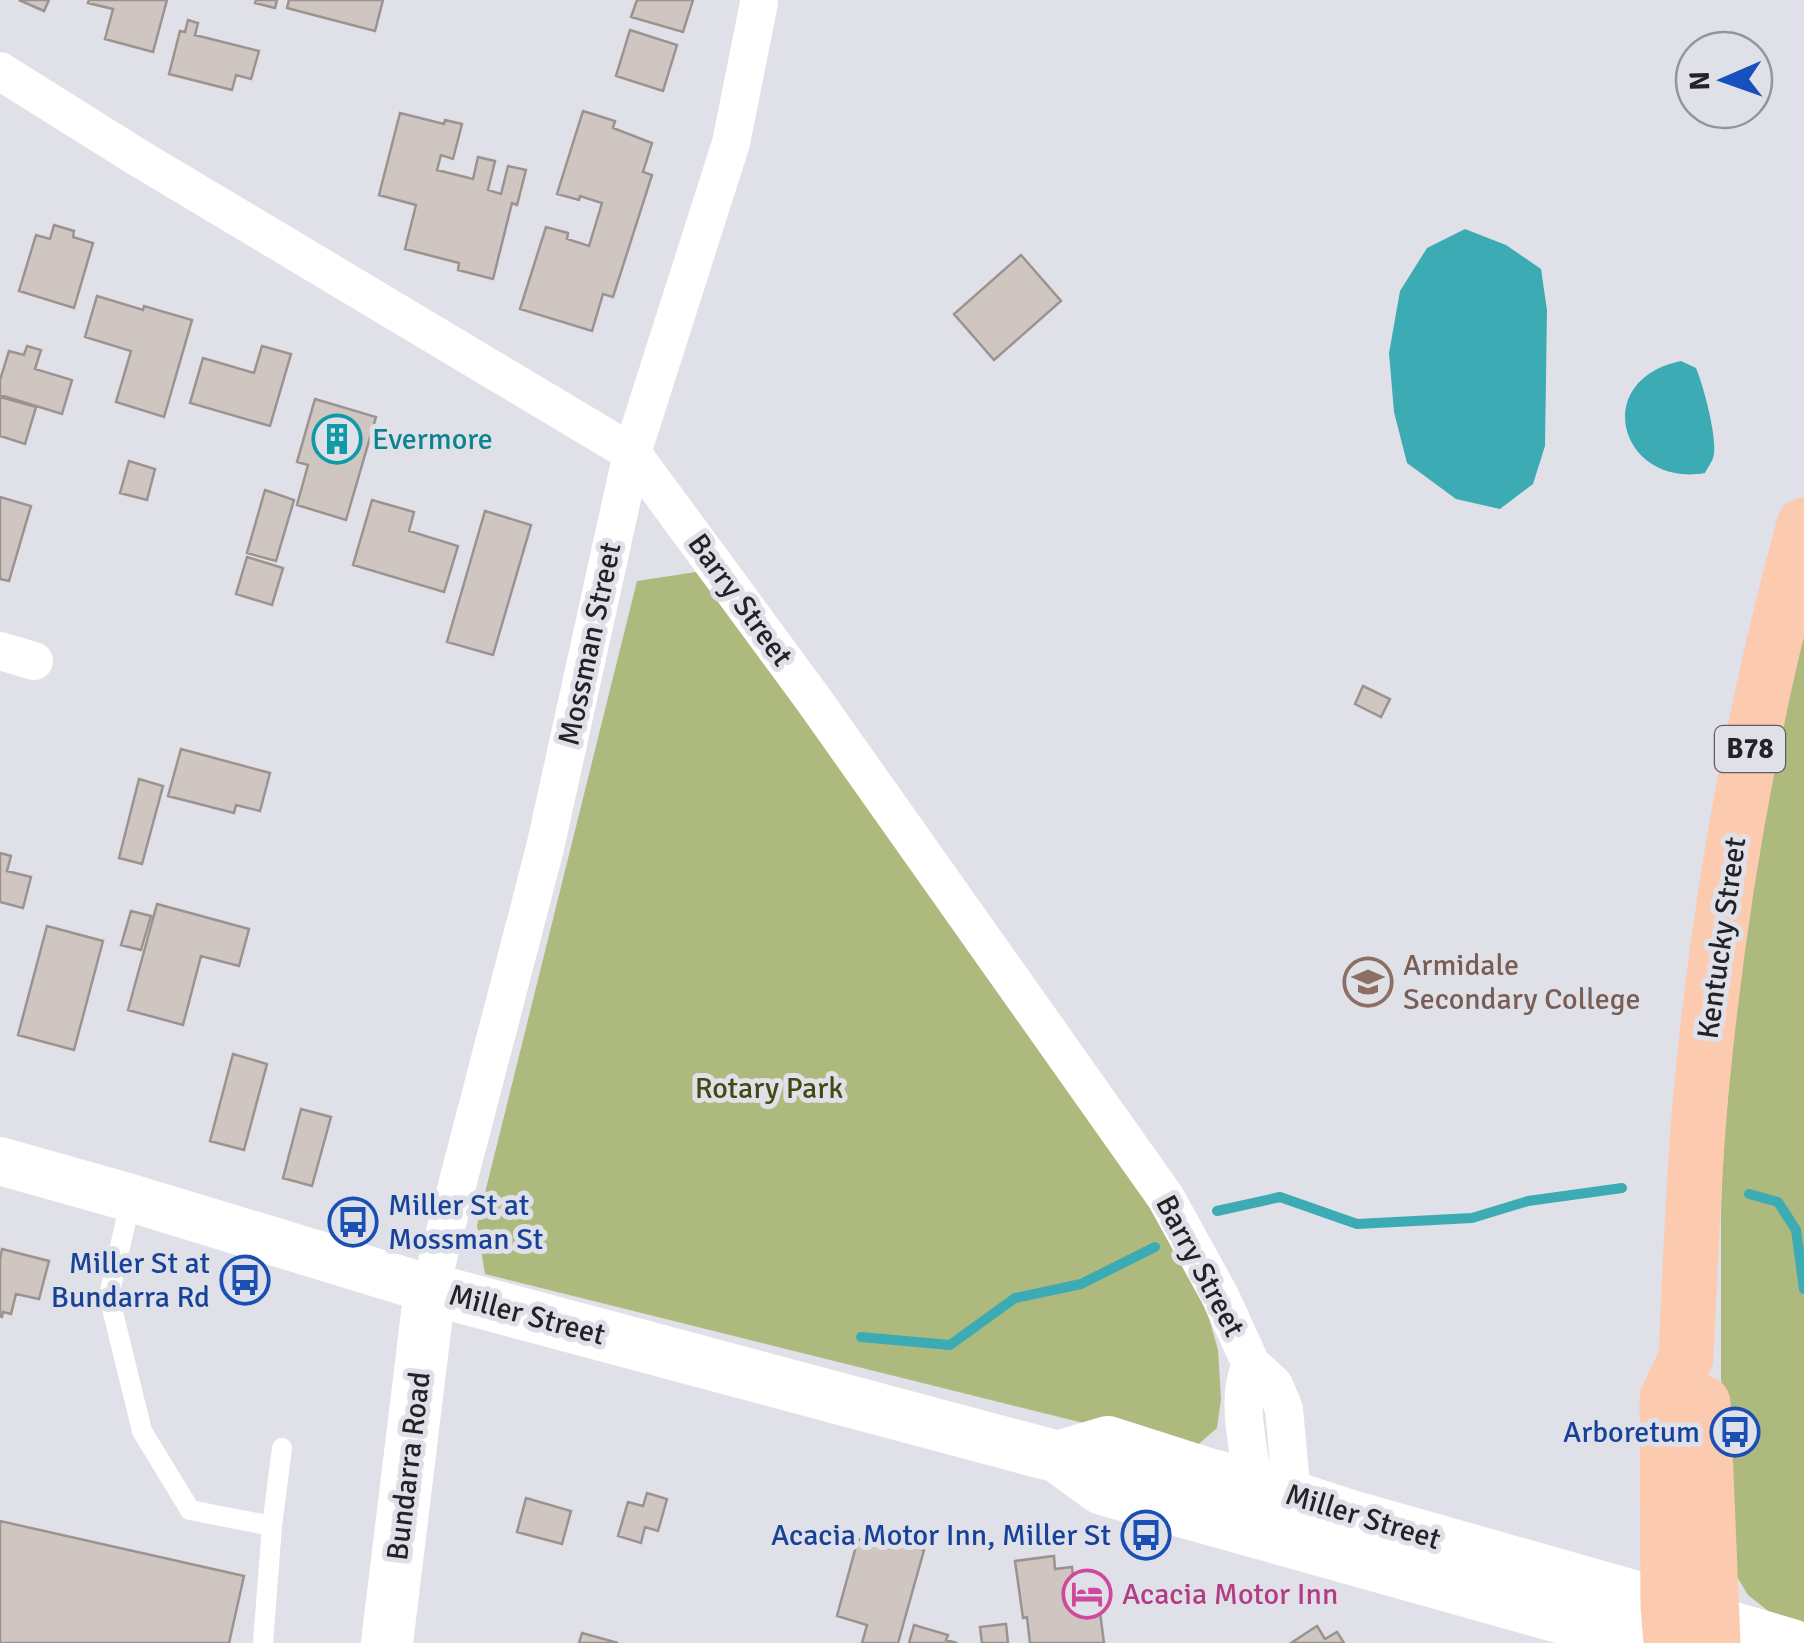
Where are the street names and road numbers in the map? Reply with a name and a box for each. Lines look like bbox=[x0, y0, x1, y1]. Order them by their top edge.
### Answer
street label: Barry Street bbox=[679, 526, 801, 674]
street label: Mossman Street bbox=[550, 539, 630, 749]
road number: B78 bbox=[1715, 726, 1785, 772]
street label: Kentucky Street bbox=[1690, 835, 1754, 1041]
street label: Barry Street bbox=[1147, 1189, 1253, 1343]
street label: Miller Street bbox=[445, 1276, 609, 1354]
street label: Bundarra Road bbox=[379, 1369, 439, 1563]
street label: Miller Street bbox=[1281, 1476, 1445, 1558]

